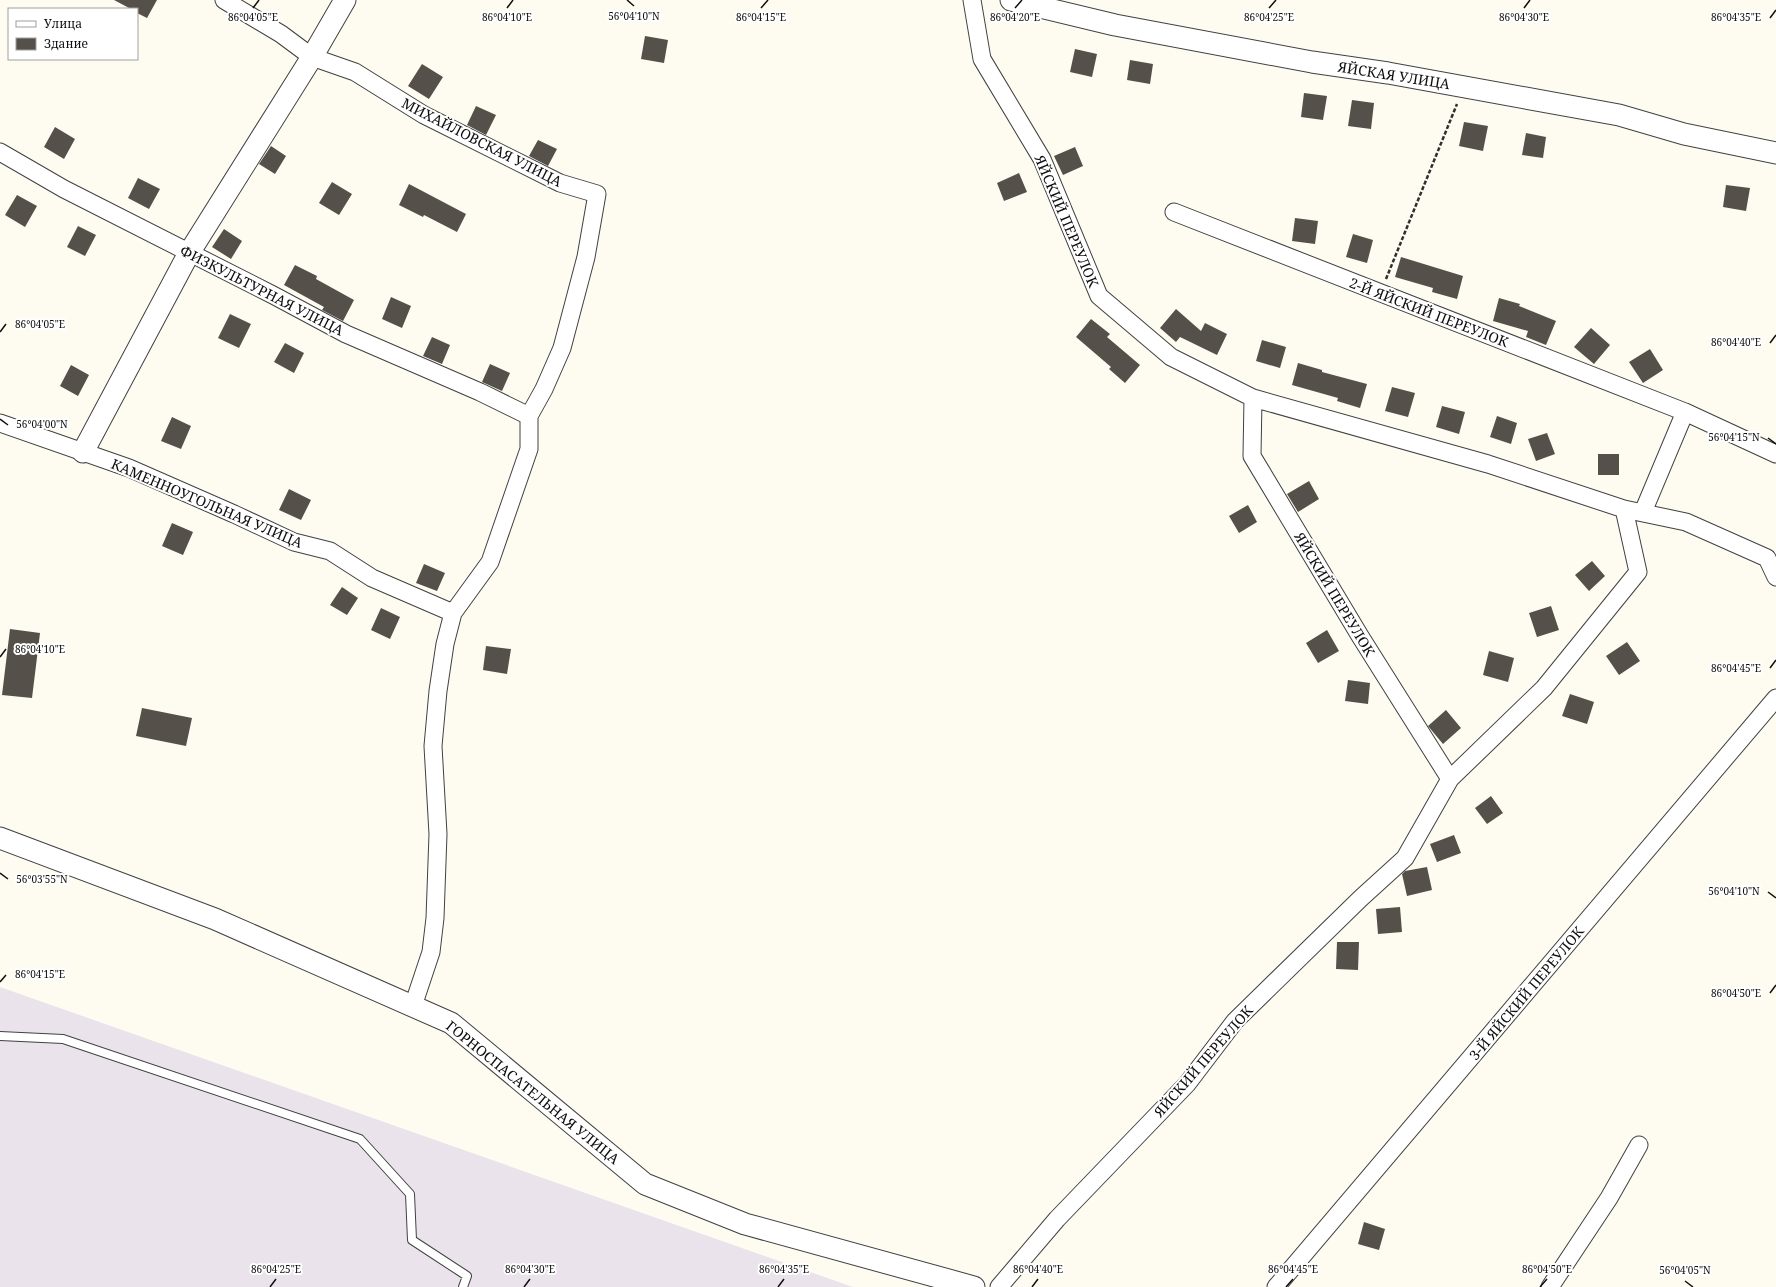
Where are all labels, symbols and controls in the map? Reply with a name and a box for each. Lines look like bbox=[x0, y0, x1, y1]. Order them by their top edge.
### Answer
legend bbox=[8, 8, 138, 60]
text: 56°04'10"N bbox=[608, 9, 660, 23]
text: 86°04'05"E bbox=[228, 10, 278, 24]
text: 86°04'10"E bbox=[482, 10, 532, 24]
text: 86°04'15"E bbox=[736, 10, 786, 24]
text: 86°04'20"E bbox=[990, 10, 1040, 24]
text: 86°04'25"E bbox=[1244, 10, 1294, 24]
text: 86°04'30"E bbox=[1499, 10, 1549, 24]
text: 86°04'35"E bbox=[1711, 10, 1761, 24]
text: Улица bbox=[44, 15, 82, 32]
text: Здание bbox=[44, 35, 88, 52]
street label: ЯЙСКАЯ УЛИЦА bbox=[1336, 57, 1452, 93]
street label: МИХАЙЛОВСКАЯ УЛИЦА bbox=[399, 93, 566, 191]
street label: ЯЙСКИЙ ПЕРЕУЛОК bbox=[1030, 151, 1104, 290]
street label: ФИЗКУЛЬТУРНАЯ УЛИЦА bbox=[177, 240, 347, 340]
street label: 2-Й ЯЙСКИЙ ПЕРЕУЛОК bbox=[1347, 273, 1511, 351]
text: 86°04'05"E bbox=[15, 317, 65, 331]
text: 86°04'40"E bbox=[1711, 335, 1761, 349]
text: 56°04'00"N bbox=[16, 417, 68, 431]
text: 56°04'15"N bbox=[1708, 430, 1760, 444]
street label: КАМЕННОУГОЛЬНАЯ УЛИЦА bbox=[108, 454, 306, 552]
street label: ЯЙСКИЙ ПЕРЕУЛОК bbox=[1290, 527, 1380, 660]
text: 86°04'10"E bbox=[15, 642, 65, 656]
text: 86°04'45"E bbox=[1711, 661, 1761, 675]
text: 56°03'55"N bbox=[16, 872, 68, 886]
text: 56°04'10"N bbox=[1708, 884, 1760, 898]
street label: 3-Й ЯЙСКИЙ ПЕРЕУЛОК bbox=[1464, 922, 1588, 1064]
text: 86°04'15"E bbox=[15, 967, 65, 981]
text: 86°04'50"E bbox=[1711, 986, 1761, 1000]
street label: ЯЙСКИЙ ПЕРЕУЛОК bbox=[1149, 1001, 1257, 1122]
street label: ГОРНОСПАСАТЕЛЬНАЯ УЛИЦА bbox=[442, 1016, 624, 1168]
text: 86°04'25"E bbox=[251, 1262, 301, 1276]
text: 86°04'30"E bbox=[505, 1262, 555, 1276]
text: 86°04'35"E bbox=[759, 1262, 809, 1276]
text: 86°04'40"E bbox=[1013, 1262, 1063, 1276]
text: 86°04'45"E bbox=[1268, 1262, 1318, 1276]
text: 86°04'50"E bbox=[1522, 1262, 1572, 1276]
text: 56°04'05"N bbox=[1659, 1263, 1711, 1277]

